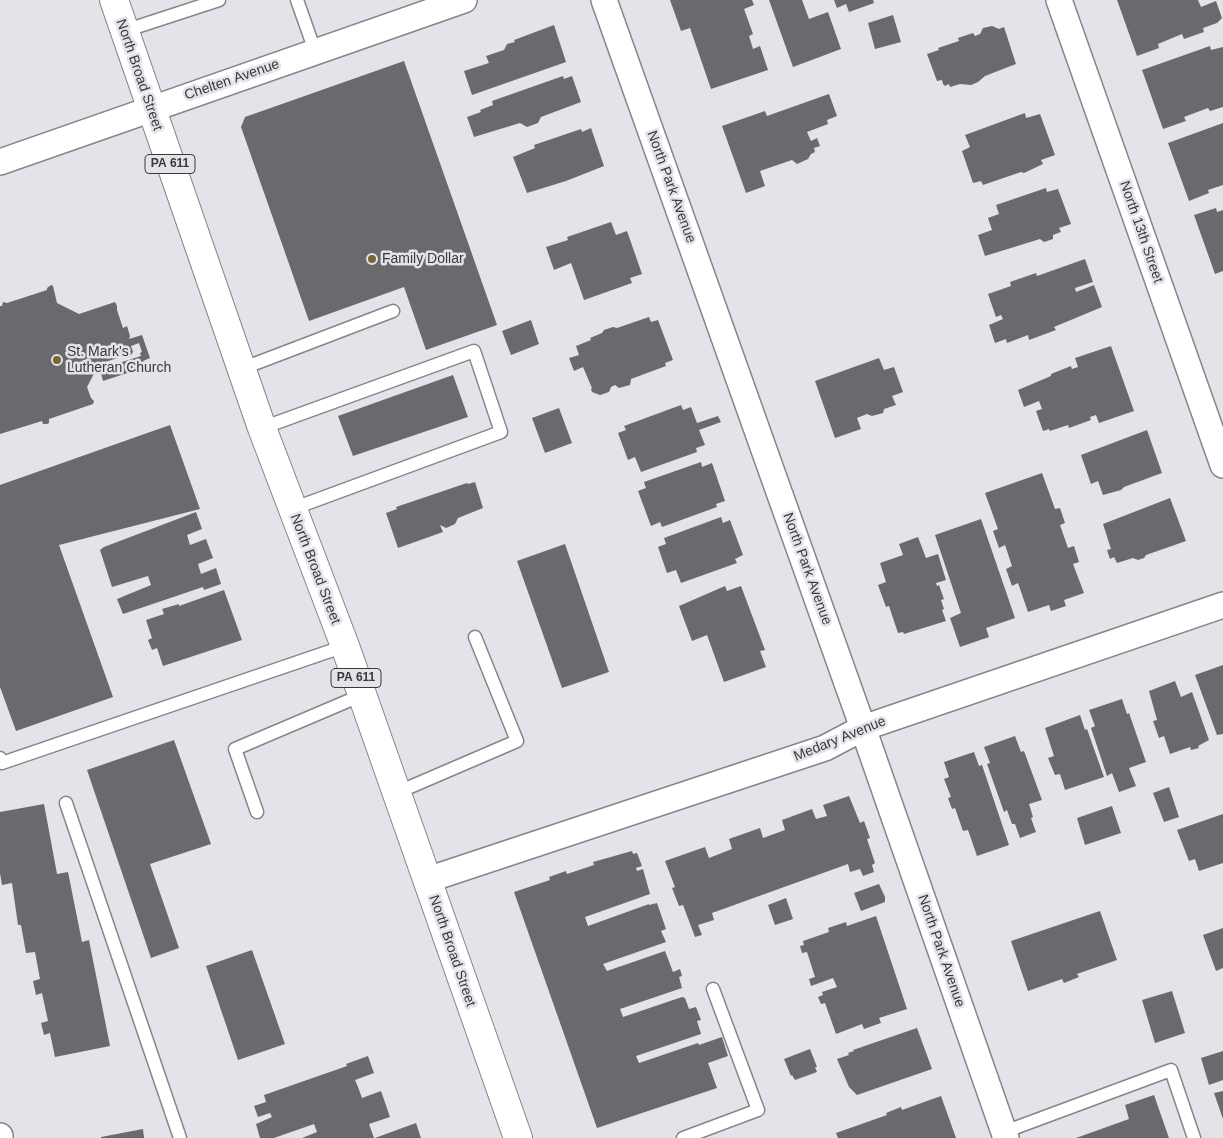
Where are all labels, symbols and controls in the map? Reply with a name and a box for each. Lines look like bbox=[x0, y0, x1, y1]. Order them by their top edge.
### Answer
street label: North Broad Street bbox=[112, 17, 166, 133]
street label: Chelten Avenue bbox=[182, 56, 282, 104]
street label: North Park Avenue bbox=[643, 129, 699, 245]
road number: PA 611 bbox=[145, 154, 195, 173]
street label: North 13th Street bbox=[1116, 179, 1166, 285]
place label: Family Dollar bbox=[382, 251, 464, 267]
marker: Family Dollar bbox=[366, 253, 378, 265]
place label: St. Mark's Lutheran Church bbox=[67, 344, 171, 377]
marker: St. Mark's Lutheran Church bbox=[51, 354, 63, 366]
street label: North Park Avenue bbox=[779, 511, 835, 627]
street label: North Broad Street bbox=[286, 512, 344, 626]
road number: PA 611 bbox=[331, 668, 381, 688]
street label: Medary Avenue bbox=[792, 713, 888, 765]
street label: North Park Avenue bbox=[914, 892, 968, 1010]
street label: North Broad Street bbox=[425, 893, 479, 1009]

